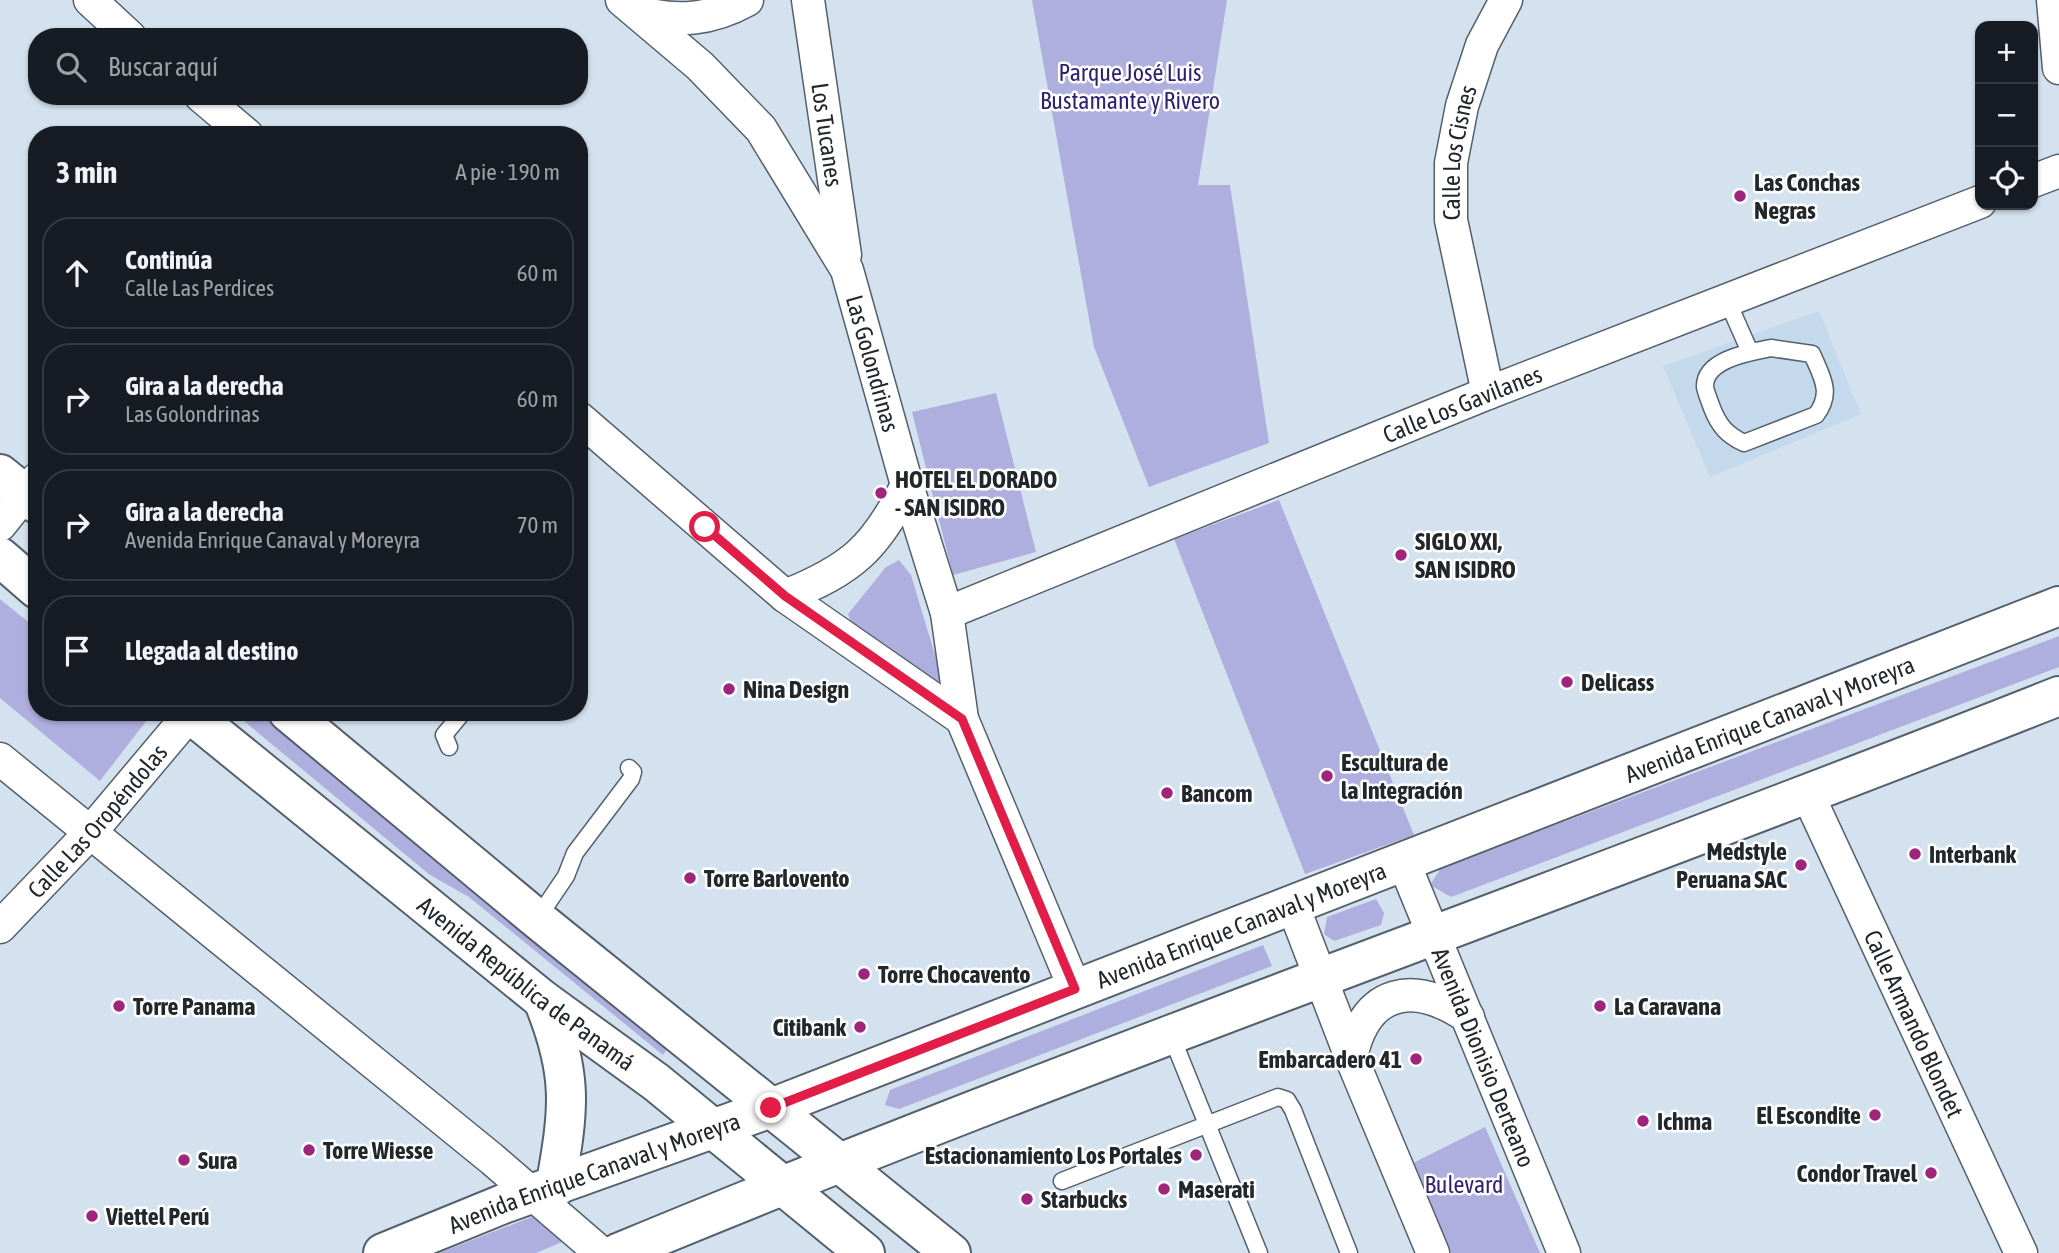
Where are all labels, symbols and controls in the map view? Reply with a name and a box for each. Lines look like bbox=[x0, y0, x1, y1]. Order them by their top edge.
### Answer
map controls bbox=[1975, 21, 2038, 210]
button: + bbox=[1975, 21, 2038, 84]
search box bbox=[28, 28, 588, 105]
icon: search bbox=[52, 48, 90, 86]
text: Buscar aquí bbox=[108, 52, 218, 82]
park label: Parque José Luis Bustamante y Rivero bbox=[1040, 59, 1220, 114]
street label: Los Tucanes bbox=[807, 81, 848, 188]
street label: Calle Los Cisnes bbox=[1438, 81, 1482, 220]
button: − bbox=[1975, 84, 2038, 147]
button: locate bbox=[1975, 147, 2038, 210]
text: 3 min bbox=[56, 155, 117, 189]
text: A pie · 190 m bbox=[456, 159, 560, 185]
place label: Las Conchas Negras bbox=[1754, 169, 1861, 224]
marker: Las Conchas Negras bbox=[1732, 188, 1748, 204]
text: Continúa bbox=[125, 245, 212, 275]
icon: ahead bbox=[58, 254, 96, 292]
text: 60 m bbox=[517, 260, 558, 286]
text: Calle Las Perdices bbox=[125, 275, 274, 301]
street label: Las Golondrinas bbox=[841, 292, 905, 435]
street label: Calle Los Gavilanes bbox=[1379, 360, 1546, 448]
text: Gira a la derecha bbox=[125, 371, 284, 401]
icon: right bbox=[58, 380, 96, 418]
text: 60 m bbox=[517, 386, 558, 412]
text: Las Golondrinas bbox=[125, 401, 260, 427]
place label: HOTEL EL DORADO - SAN ISIDRO bbox=[895, 466, 1057, 521]
marker: HOTEL EL DORADO - SAN ISIDRO bbox=[873, 485, 889, 501]
text: Gira a la derecha bbox=[125, 497, 284, 527]
icon: right bbox=[58, 506, 96, 544]
route start bbox=[689, 511, 720, 542]
text: 70 m bbox=[517, 512, 558, 538]
text: Avenida Enrique Canaval y Moreyra bbox=[125, 527, 420, 553]
place label: SIGLO XXI, SAN ISIDRO bbox=[1415, 528, 1516, 583]
marker: SIGLO XXI, SAN ISIDRO bbox=[1393, 547, 1409, 563]
icon: arrive bbox=[58, 632, 96, 670]
text: Llegada al destino bbox=[125, 636, 298, 666]
street label: Avenida Enrique Canaval y Moreyra bbox=[1621, 650, 1918, 787]
place label: Delicass bbox=[1581, 669, 1655, 696]
marker: Delicass bbox=[1559, 674, 1575, 690]
place label: Nina Design bbox=[743, 676, 849, 703]
marker: Nina Design bbox=[721, 681, 737, 697]
street label: Calle Las Oropéndolas bbox=[22, 739, 172, 903]
place label: Escultura de la Integración bbox=[1341, 749, 1463, 804]
marker: Escultura de la Integración bbox=[1319, 768, 1335, 784]
place label: Bancom bbox=[1181, 780, 1253, 807]
marker: Bancom bbox=[1159, 785, 1175, 801]
place label: Medstyle Peruana SAC bbox=[1676, 838, 1787, 893]
place label: Interbank bbox=[1929, 841, 2017, 868]
marker: Interbank bbox=[1907, 846, 1923, 862]
street label: Avenida Enrique Canaval y Moreyra bbox=[1093, 856, 1390, 993]
marker: Medstyle Peruana SAC bbox=[1793, 857, 1809, 873]
place label: Torre Barlovento bbox=[704, 865, 850, 892]
marker: Torre Barlovento bbox=[682, 870, 698, 886]
street label: Avenida República de Panamá bbox=[413, 891, 640, 1076]
street label: Calle Armando Blondet bbox=[1859, 926, 1969, 1121]
street label: Avenida Dionisio Derteano bbox=[1427, 944, 1541, 1171]
place label: Torre Chocavento bbox=[878, 961, 1031, 988]
marker: Torre Chocavento bbox=[856, 966, 872, 982]
place label: Torre Panama bbox=[133, 993, 255, 1020]
place label: La Caravana bbox=[1614, 993, 1721, 1020]
marker: Torre Panama bbox=[111, 998, 127, 1014]
marker: La Caravana bbox=[1592, 998, 1608, 1014]
place label: Citibank bbox=[773, 1014, 846, 1041]
marker: Citibank bbox=[852, 1019, 868, 1035]
place label: Embarcadero 41 bbox=[1258, 1046, 1402, 1073]
marker: Embarcadero 41 bbox=[1408, 1051, 1424, 1067]
route end bbox=[755, 1092, 786, 1123]
place label: El Escondite bbox=[1756, 1102, 1861, 1129]
street label: Avenida Enrique Canaval y Moreyra bbox=[444, 1107, 743, 1238]
marker: El Escondite bbox=[1867, 1107, 1883, 1123]
place label: Ichma bbox=[1657, 1108, 1712, 1135]
marker: Ichma bbox=[1635, 1113, 1651, 1129]
place label: Torre Wiesse bbox=[323, 1137, 433, 1164]
marker: Torre Wiesse bbox=[301, 1142, 317, 1158]
place label: Estacionamiento Los Portales bbox=[925, 1142, 1183, 1169]
place label: Sura bbox=[198, 1147, 237, 1174]
marker: Estacionamiento Los Portales bbox=[1188, 1147, 1204, 1163]
marker: Sura bbox=[176, 1152, 192, 1168]
place label: Condor Travel bbox=[1796, 1160, 1918, 1187]
marker: Condor Travel bbox=[1923, 1165, 1939, 1181]
park label: Bulevard bbox=[1424, 1171, 1504, 1198]
place label: Maserati bbox=[1178, 1176, 1255, 1203]
marker: Maserati bbox=[1156, 1181, 1172, 1197]
place label: Starbucks bbox=[1041, 1186, 1128, 1213]
marker: Starbucks bbox=[1019, 1191, 1035, 1207]
place label: Viettel Perú bbox=[105, 1203, 209, 1230]
marker: Viettel Perú bbox=[84, 1208, 100, 1224]

